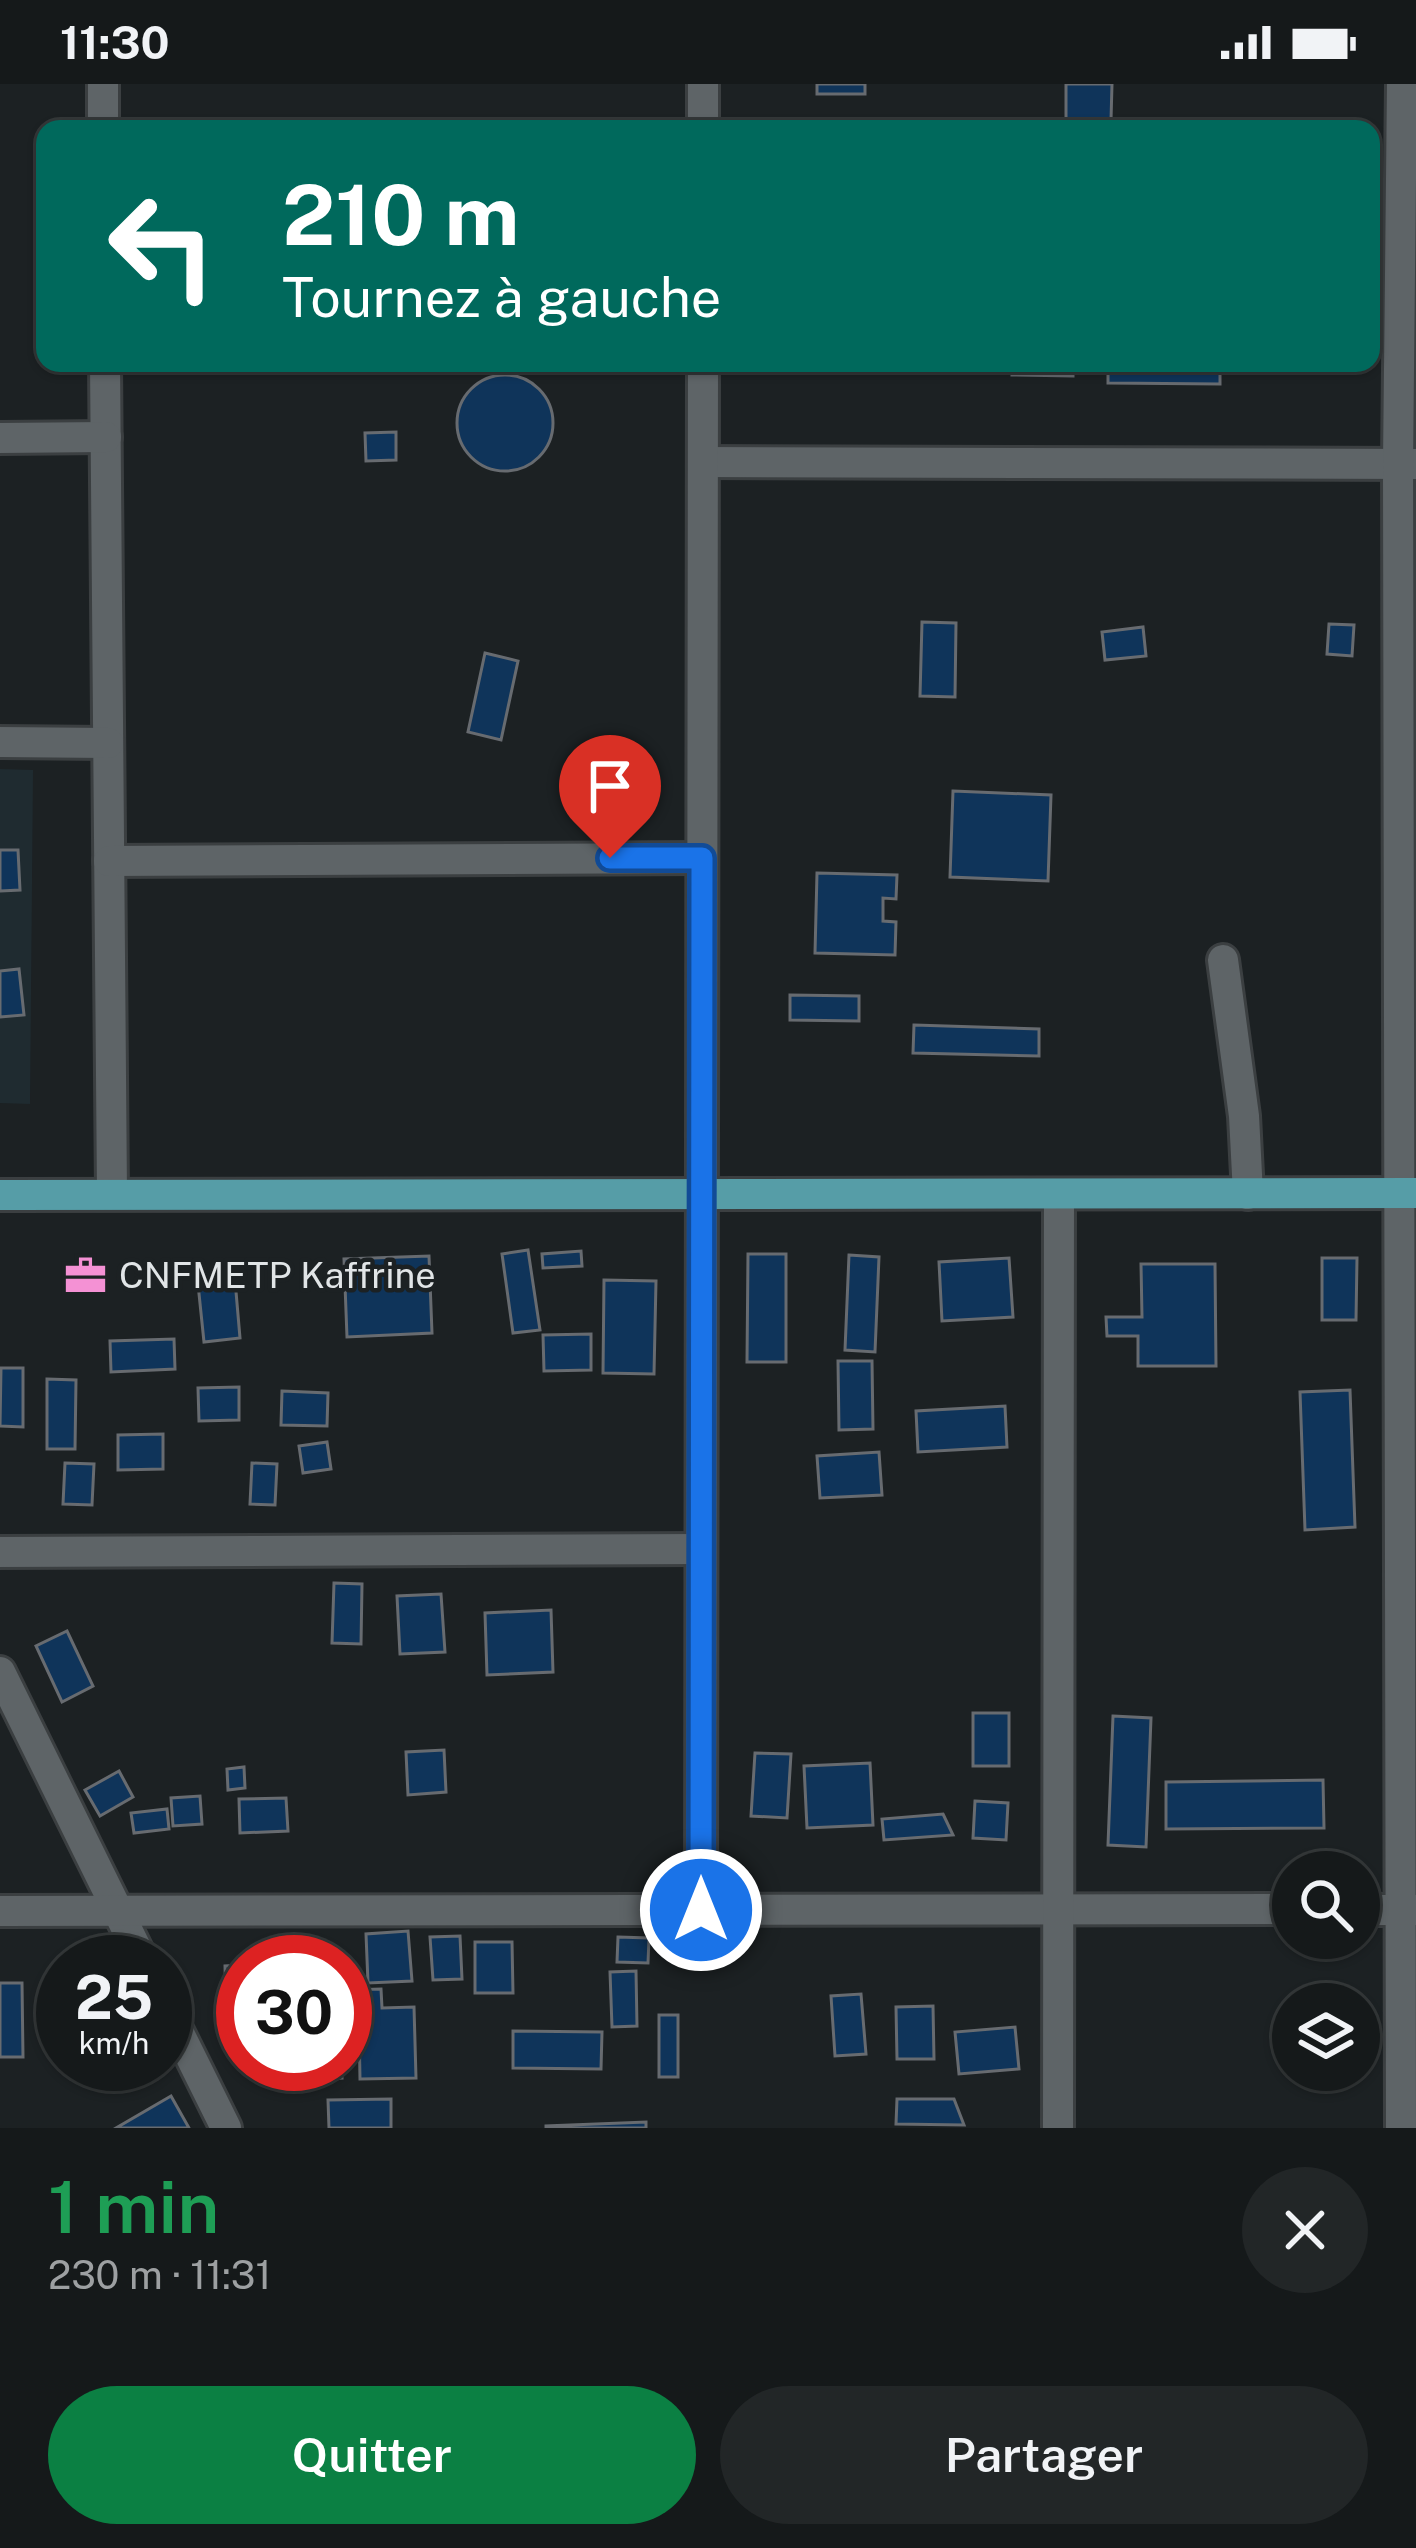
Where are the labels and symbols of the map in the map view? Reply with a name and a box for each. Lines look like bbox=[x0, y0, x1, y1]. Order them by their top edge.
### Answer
pin bbox=[559, 735, 661, 858]
office icon: CNFMETP Kaffrine bbox=[62, 1252, 108, 1298]
place label: CNFMETP Kaffrine bbox=[119, 1254, 436, 1296]
position arrow bbox=[638, 1847, 764, 1973]
speed limit sign: 30 bbox=[216, 1935, 372, 2091]

